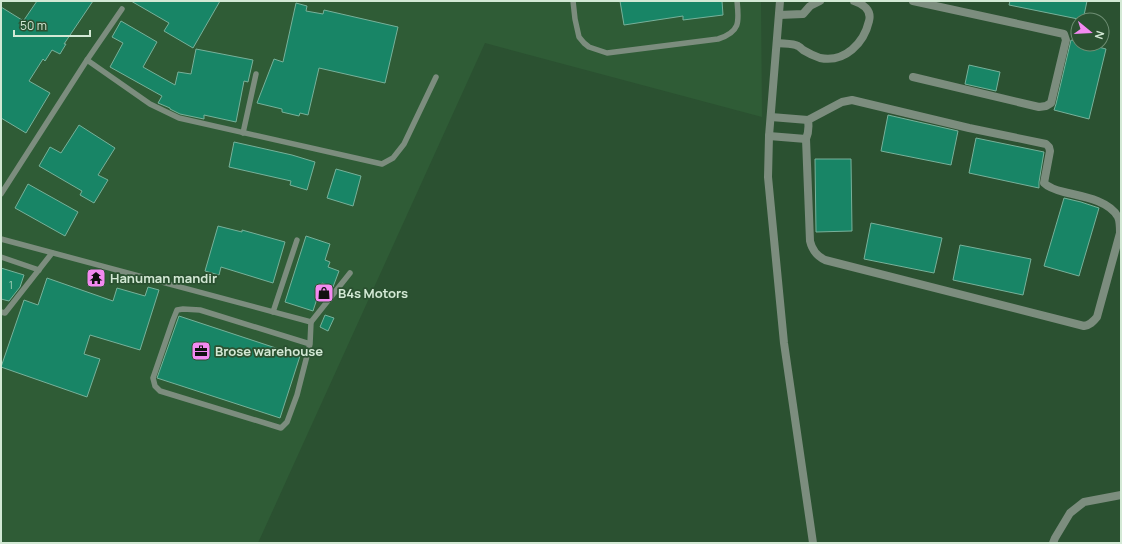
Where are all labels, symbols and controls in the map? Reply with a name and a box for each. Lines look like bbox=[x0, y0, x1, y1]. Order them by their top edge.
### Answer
scale bar bbox=[14, 12, 90, 38]
north arrow bbox=[1070, 12, 1110, 52]
text: 50 m bbox=[20, 17, 47, 34]
text: N bbox=[1092, 29, 1108, 41]
temple icon: Hanuman mandir bbox=[85, 267, 107, 289]
place label: Hanuman mandir bbox=[110, 269, 217, 287]
house number: 1 bbox=[9, 277, 13, 292]
shop icon: B4s Motors bbox=[313, 282, 335, 304]
place label: B4s Motors bbox=[338, 284, 408, 302]
office icon: Brose warehouse bbox=[190, 340, 212, 362]
place label: Brose warehouse bbox=[215, 342, 323, 360]

